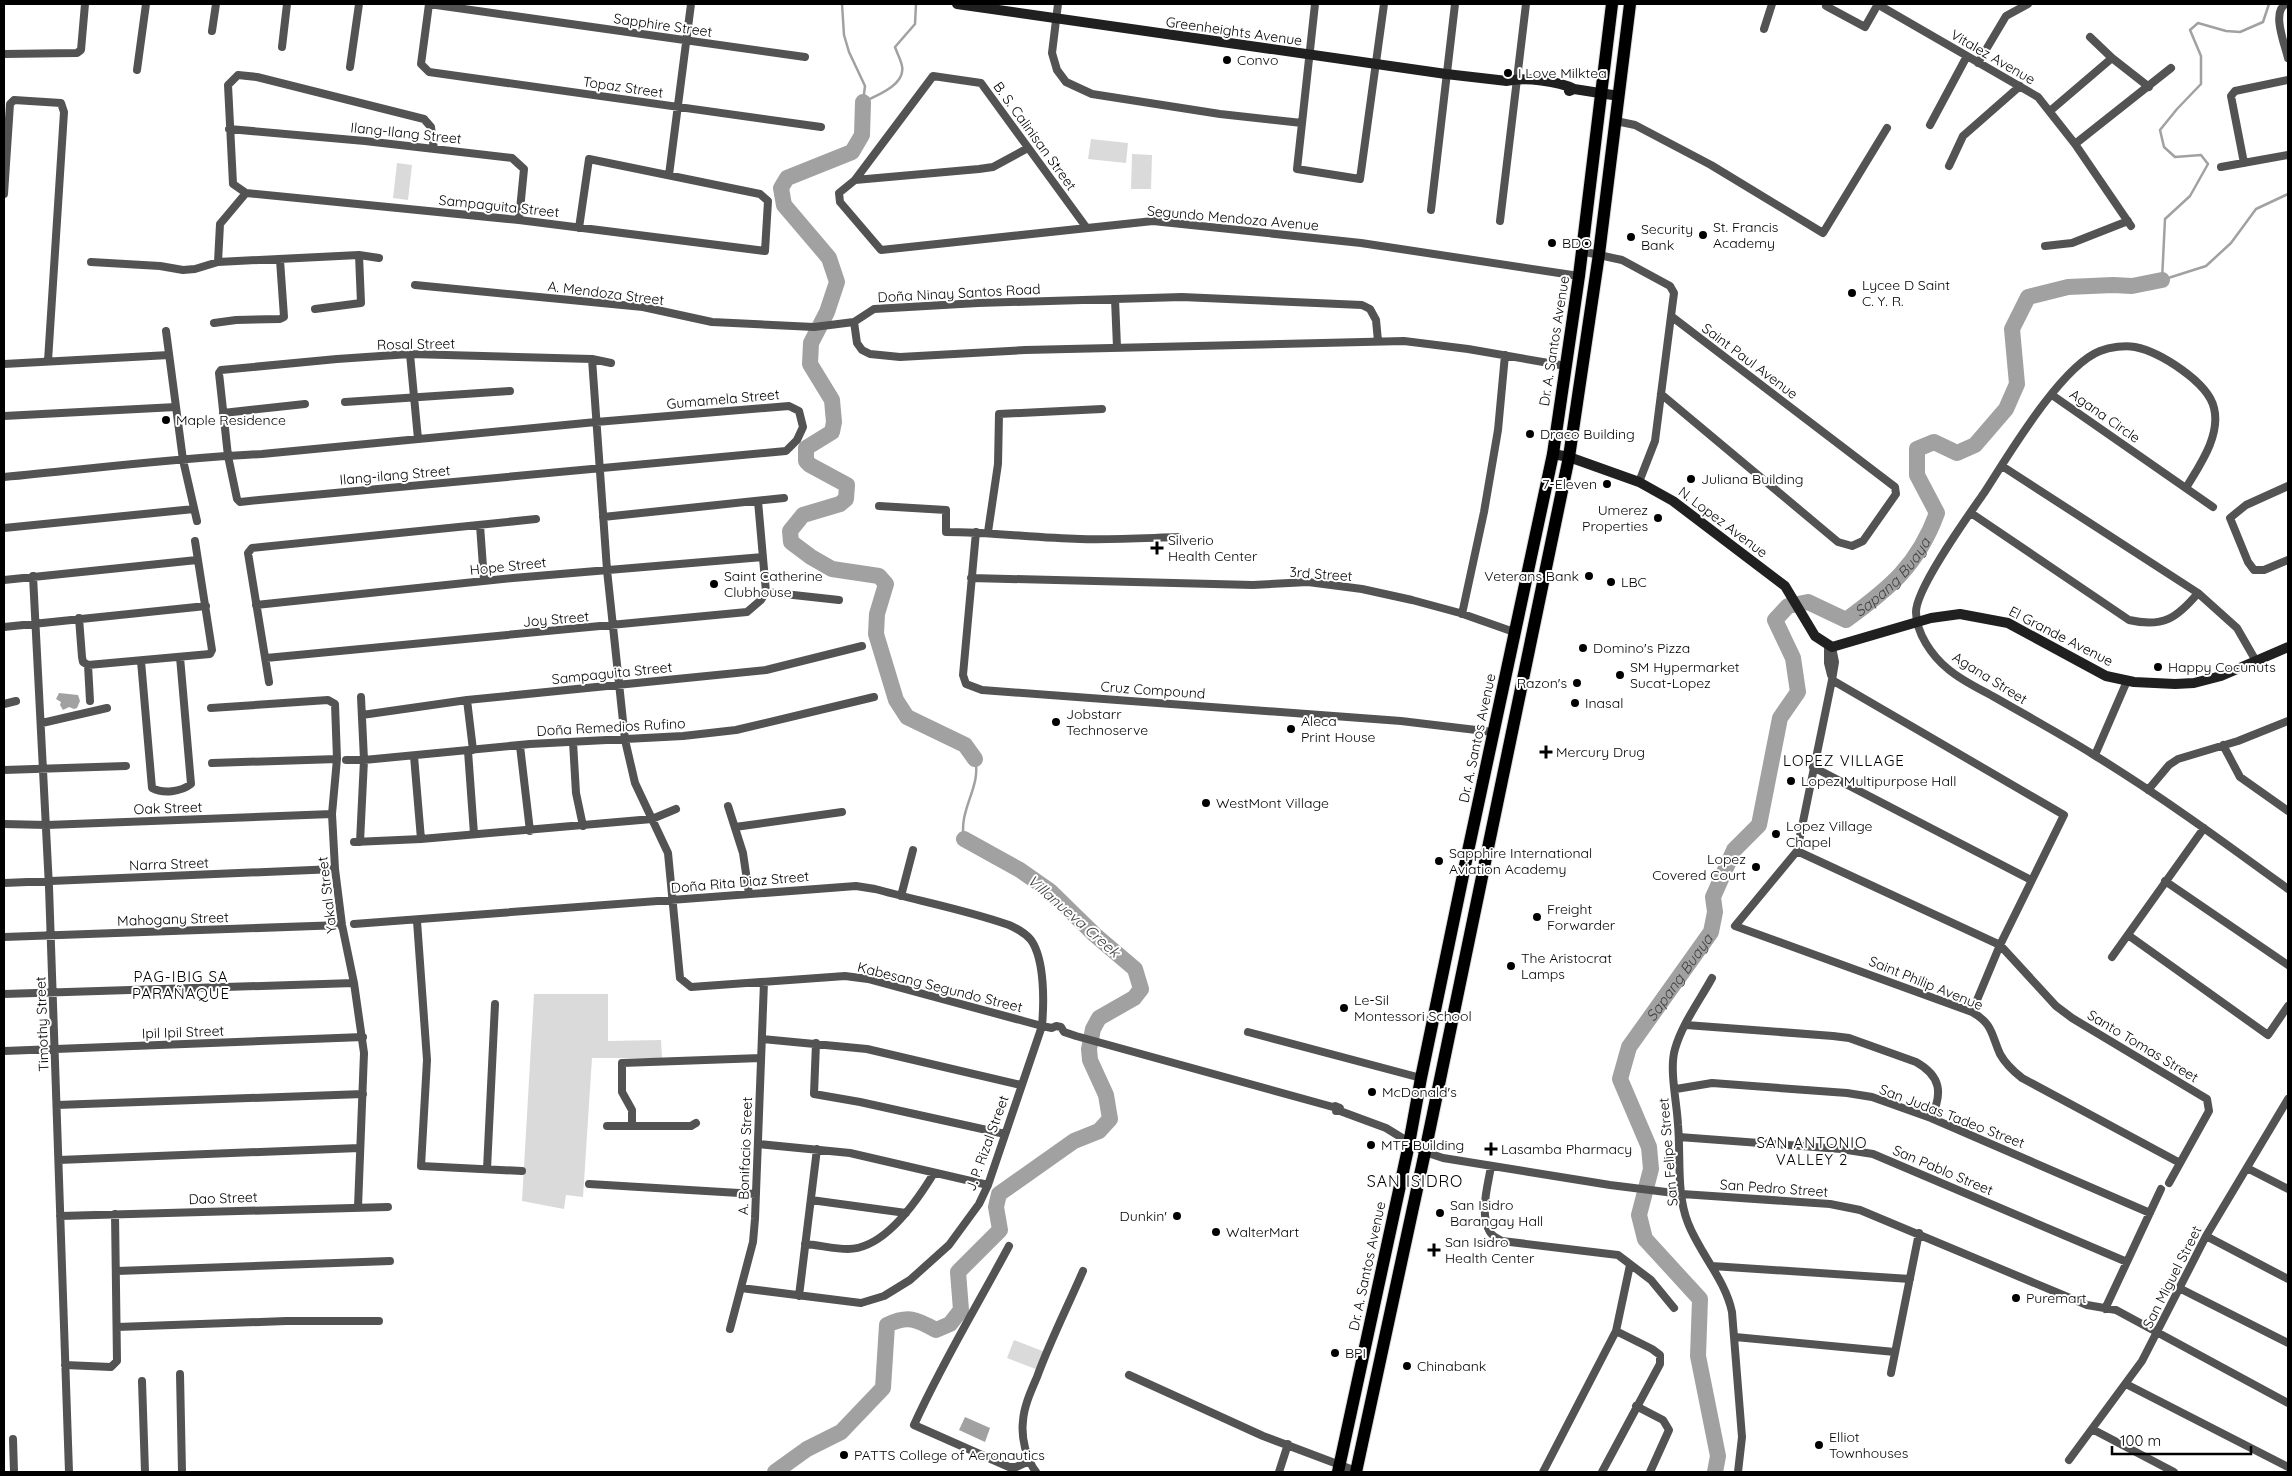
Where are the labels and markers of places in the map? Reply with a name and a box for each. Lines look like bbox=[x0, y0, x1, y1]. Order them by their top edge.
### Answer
place label: Convo bbox=[1237, 51, 1278, 69]
marker: Convo bbox=[1221, 54, 1233, 66]
place label: I Love Milktea bbox=[1518, 64, 1607, 82]
marker: I Love Milktea bbox=[1502, 67, 1514, 79]
place label: St. Francis Academy bbox=[1713, 218, 1778, 252]
place label: Security Bank bbox=[1641, 220, 1693, 254]
marker: St. Francis Academy bbox=[1697, 229, 1709, 241]
marker: Security Bank bbox=[1625, 231, 1637, 243]
place label: BDO bbox=[1562, 234, 1592, 252]
marker: BDO bbox=[1546, 237, 1558, 249]
place label: Lycee D Saint C. Y. R. bbox=[1862, 276, 1950, 310]
marker: Lycee D Saint C. Y. R. bbox=[1846, 287, 1858, 299]
place label: Maple Residence bbox=[176, 411, 286, 429]
marker: Maple Residence bbox=[160, 414, 172, 426]
place label: Draco Building bbox=[1540, 425, 1635, 443]
marker: Draco Building bbox=[1524, 428, 1536, 440]
place label: Juliana Building bbox=[1701, 470, 1804, 488]
marker: Juliana Building bbox=[1685, 473, 1697, 485]
place label: 7-Eleven bbox=[1542, 475, 1597, 493]
marker: 7-Eleven bbox=[1601, 478, 1613, 490]
place label: Umerez Properties bbox=[1582, 501, 1648, 535]
marker: Umerez Properties bbox=[1652, 512, 1664, 524]
place label: Silverio Health Center bbox=[1168, 531, 1258, 565]
marker: Silverio Health Center bbox=[1150, 541, 1164, 555]
place label: Saint Catherine Clubhouse bbox=[724, 567, 823, 601]
place label: Veterans Bank bbox=[1484, 567, 1579, 585]
marker: Veterans Bank bbox=[1583, 570, 1595, 582]
place label: LBC bbox=[1621, 573, 1647, 591]
marker: LBC bbox=[1605, 576, 1617, 588]
marker: Saint Catherine Clubhouse bbox=[708, 578, 720, 590]
place label: Domino's Pizza bbox=[1593, 639, 1690, 657]
marker: Domino's Pizza bbox=[1577, 642, 1589, 654]
place label: SM Hypermarket Sucat-Lopez bbox=[1630, 658, 1740, 692]
place label: Happy Cocunuts bbox=[2168, 658, 2276, 676]
marker: Happy Cocunuts bbox=[2152, 661, 2164, 673]
marker: SM Hypermarket Sucat-Lopez bbox=[1614, 669, 1626, 681]
place label: Razon's bbox=[1517, 674, 1567, 692]
marker: Razon's bbox=[1571, 677, 1583, 689]
place label: Inasal bbox=[1585, 694, 1623, 712]
marker: Inasal bbox=[1569, 697, 1581, 709]
place label: Jobstarr Technoserve bbox=[1066, 705, 1148, 739]
place label: Aleca Print House bbox=[1301, 712, 1375, 746]
marker: Jobstarr Technoserve bbox=[1050, 716, 1062, 728]
marker: Aleca Print House bbox=[1285, 723, 1297, 735]
place label: Mercury Drug bbox=[1556, 743, 1645, 761]
marker: Mercury Drug bbox=[1540, 746, 1552, 758]
place label: Lopez Multipurpose Hall bbox=[1801, 772, 1956, 790]
marker: Lopez Multipurpose Hall bbox=[1785, 775, 1797, 787]
place label: WestMont Village bbox=[1216, 794, 1329, 812]
marker: WestMont Village bbox=[1200, 797, 1212, 809]
place label: Lopez Village Chapel bbox=[1786, 817, 1873, 851]
marker: Lopez Village Chapel bbox=[1770, 828, 1782, 840]
place label: Sapphire International Aviation Academy bbox=[1449, 844, 1592, 878]
place label: Lopez Covered Court bbox=[1652, 850, 1746, 884]
marker: Sapphire International Aviation Academy bbox=[1433, 855, 1445, 867]
marker: Lopez Covered Court bbox=[1750, 861, 1762, 873]
place label: Freight Forwarder bbox=[1547, 900, 1616, 934]
marker: Freight Forwarder bbox=[1531, 911, 1543, 923]
place label: The Aristocrat Lamps bbox=[1521, 949, 1612, 983]
marker: The Aristocrat Lamps bbox=[1505, 960, 1517, 972]
place label: Le-Sil Montessori School bbox=[1354, 991, 1472, 1025]
marker: Le-Sil Montessori School bbox=[1338, 1002, 1350, 1014]
place label: McDonald's bbox=[1382, 1083, 1457, 1101]
marker: McDonald's bbox=[1366, 1086, 1378, 1098]
place label: MTF Building bbox=[1381, 1136, 1464, 1154]
marker: MTF Building bbox=[1365, 1139, 1377, 1151]
place label: Lasamba Pharmacy bbox=[1501, 1140, 1632, 1158]
marker: Lasamba Pharmacy bbox=[1485, 1143, 1497, 1155]
place label: San Isidro Barangay Hall bbox=[1450, 1196, 1543, 1230]
place label: Dunkin' bbox=[1120, 1207, 1167, 1225]
marker: San Isidro Barangay Hall bbox=[1434, 1207, 1446, 1219]
marker: Dunkin' bbox=[1171, 1210, 1183, 1222]
place label: WalterMart bbox=[1226, 1223, 1299, 1241]
marker: WalterMart bbox=[1210, 1226, 1222, 1238]
place label: San Isidro Health Center bbox=[1445, 1233, 1535, 1267]
marker: San Isidro Health Center bbox=[1427, 1243, 1441, 1257]
place label: Puremart bbox=[2026, 1289, 2087, 1307]
marker: Puremart bbox=[2010, 1292, 2022, 1304]
place label: BPI bbox=[1345, 1344, 1366, 1362]
marker: BPI bbox=[1329, 1347, 1341, 1359]
place label: Chinabank bbox=[1417, 1357, 1486, 1375]
marker: Chinabank bbox=[1401, 1360, 1413, 1372]
place label: Elliot Townhouses bbox=[1829, 1428, 1908, 1462]
marker: Elliot Townhouses bbox=[1813, 1439, 1825, 1451]
place label: PATTS College of Aeronautics bbox=[854, 1446, 1045, 1464]
marker: PATTS College of Aeronautics bbox=[838, 1449, 850, 1461]

